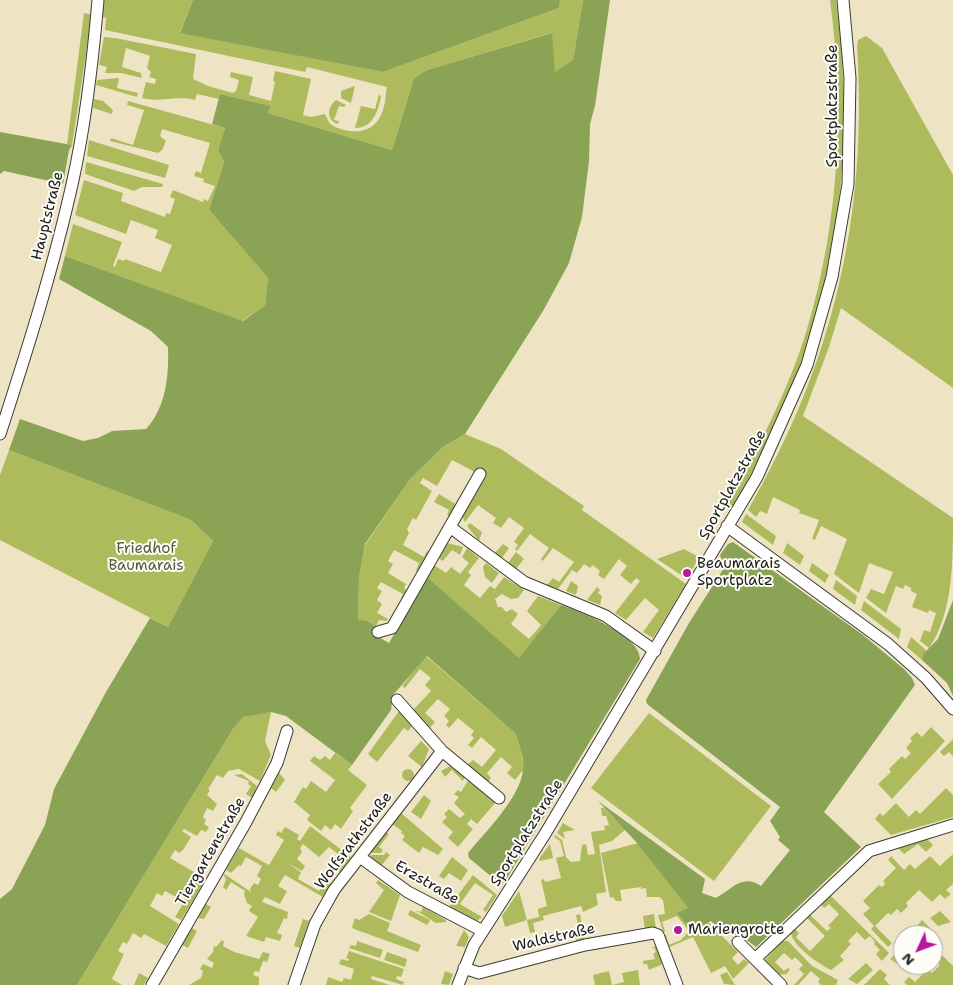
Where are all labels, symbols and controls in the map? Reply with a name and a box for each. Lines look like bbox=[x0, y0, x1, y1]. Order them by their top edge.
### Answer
street label: Sportplatzstraße bbox=[824, 45, 842, 167]
street label: Hauptstraße bbox=[28, 170, 68, 262]
street label: Sportplatzstraße bbox=[695, 427, 771, 543]
park label: Friedhof Baumarais bbox=[108, 540, 184, 575]
place label: Beaumarais Sportplatz bbox=[697, 555, 781, 590]
marker: Beaumarais Sportplatz bbox=[681, 567, 693, 579]
street label: Sportplatzstraße bbox=[487, 776, 567, 890]
street label: Wolfsrathstraße bbox=[312, 789, 396, 893]
street label: Tiergartenstraße bbox=[172, 794, 250, 910]
street label: Erzstraße bbox=[392, 857, 462, 909]
street label: Waldstraße bbox=[511, 920, 597, 956]
place label: Mariengrotte bbox=[688, 921, 785, 939]
marker: Mariengrotte bbox=[672, 924, 684, 936]
north arrow bbox=[893, 925, 943, 975]
text: N bbox=[897, 949, 918, 970]

